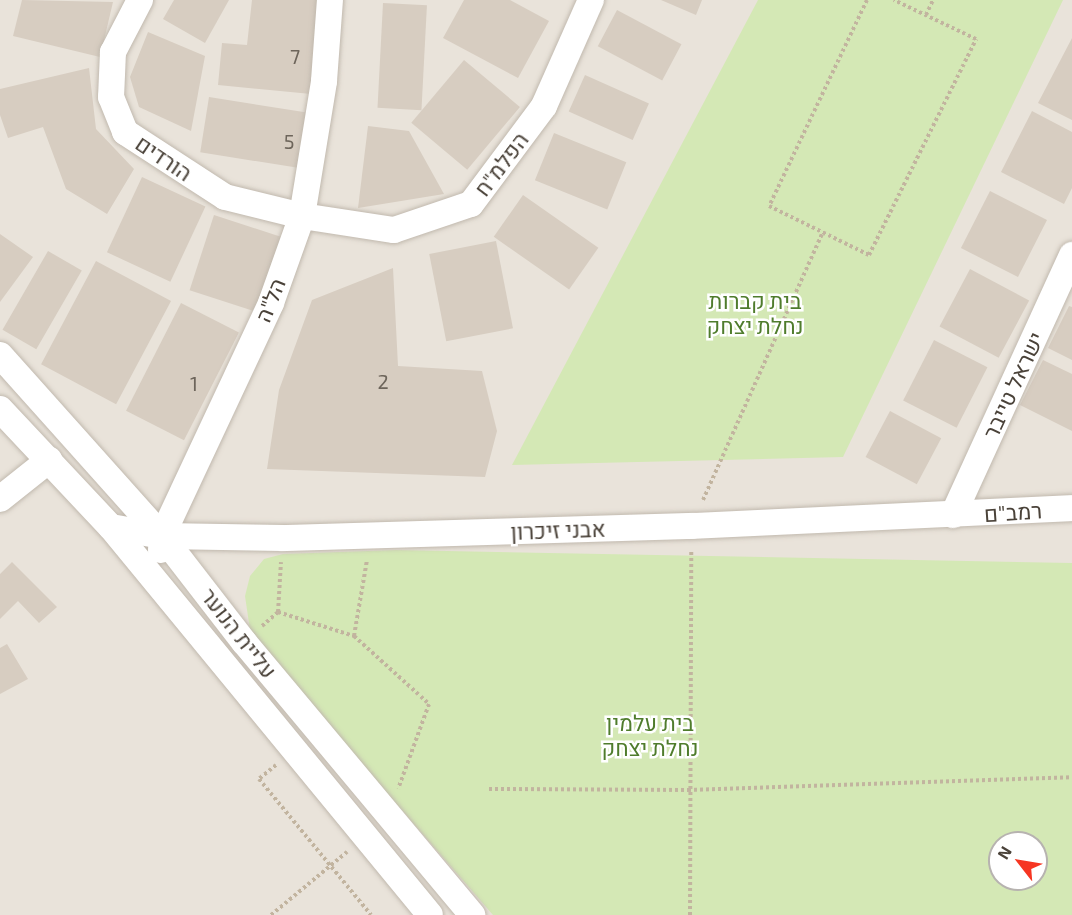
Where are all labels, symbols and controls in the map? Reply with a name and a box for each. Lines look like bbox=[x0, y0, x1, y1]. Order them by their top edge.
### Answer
house number: 7 bbox=[290, 44, 300, 68]
street label: הפלמ"ח bbox=[468, 127, 534, 201]
house number: 5 bbox=[284, 129, 294, 153]
street label: הורדים bbox=[131, 130, 197, 186]
street label: הל"ה bbox=[249, 274, 291, 326]
park label: בית קברות נחלת יצחק bbox=[707, 287, 803, 338]
street label: ישראל טייבר bbox=[977, 328, 1049, 442]
house number: 2 bbox=[377, 369, 389, 393]
house number: 1 bbox=[190, 371, 198, 395]
street label: רמב"ם bbox=[983, 497, 1043, 527]
street label: אבני זיכרון bbox=[510, 515, 606, 545]
street label: עליית הנוער bbox=[196, 583, 282, 683]
park label: בית עלמין נחלת יצחק bbox=[602, 709, 698, 760]
north arrow bbox=[988, 831, 1048, 891]
text: N bbox=[993, 843, 1015, 862]

